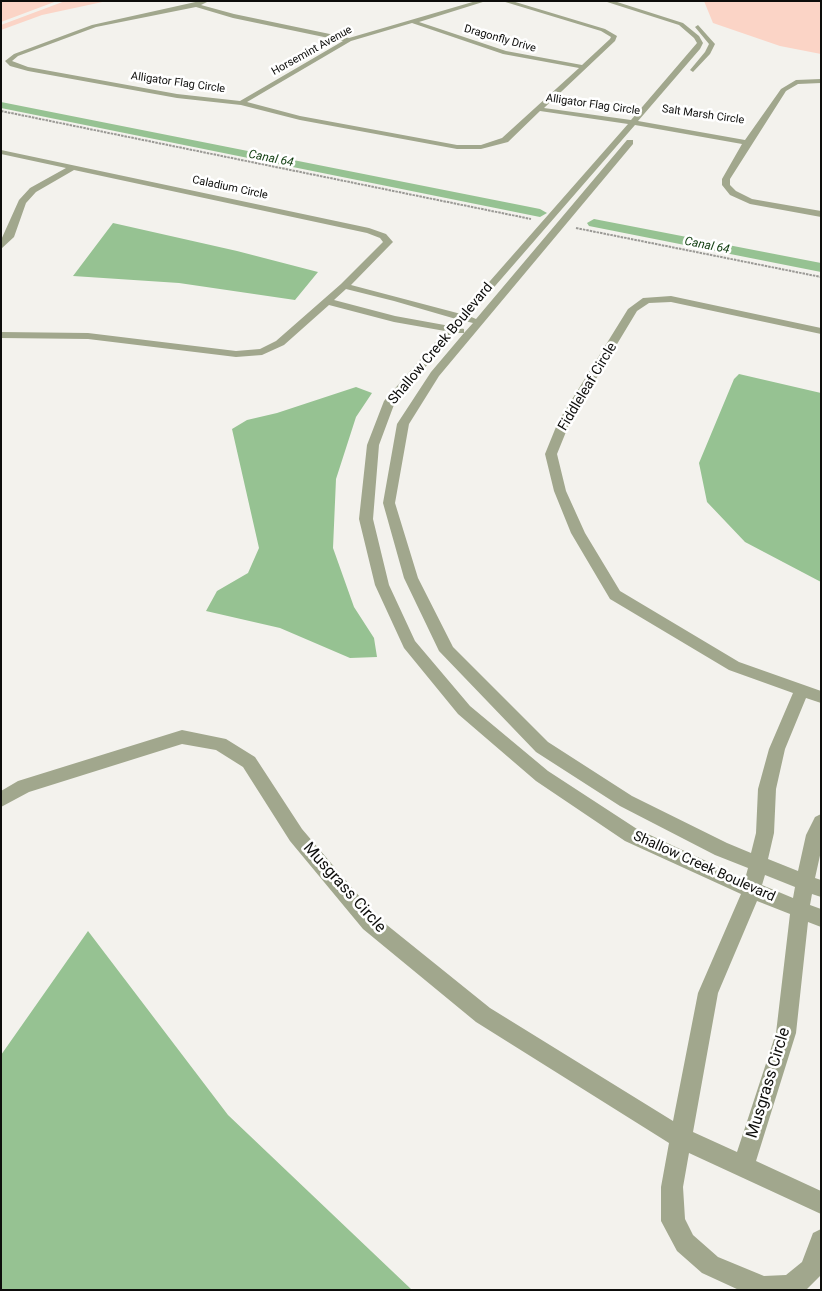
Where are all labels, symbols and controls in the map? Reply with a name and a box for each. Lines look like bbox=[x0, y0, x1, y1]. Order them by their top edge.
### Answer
street label: Dragonfly Drive bbox=[463, 22, 537, 56]
street label: Horsemint Avenue bbox=[269, 23, 355, 79]
street label: Alligator Flag Circle bbox=[130, 70, 226, 96]
street label: Alligator Flag Circle bbox=[545, 92, 641, 118]
street label: Salt Marsh Circle bbox=[661, 103, 745, 127]
water label: Canal 64 bbox=[247, 148, 295, 170]
street label: Caladium Circle bbox=[191, 174, 269, 202]
water label: Canal 64 bbox=[683, 235, 731, 257]
street label: Shallow Creek Boulevard bbox=[385, 280, 497, 408]
street label: Fiddleleaf Circle bbox=[555, 340, 621, 434]
street label: Shallow Creek Boulevard bbox=[630, 828, 778, 906]
street label: Musgrass Circle bbox=[299, 839, 389, 937]
street label: Musgrass Circle bbox=[743, 1025, 795, 1141]

